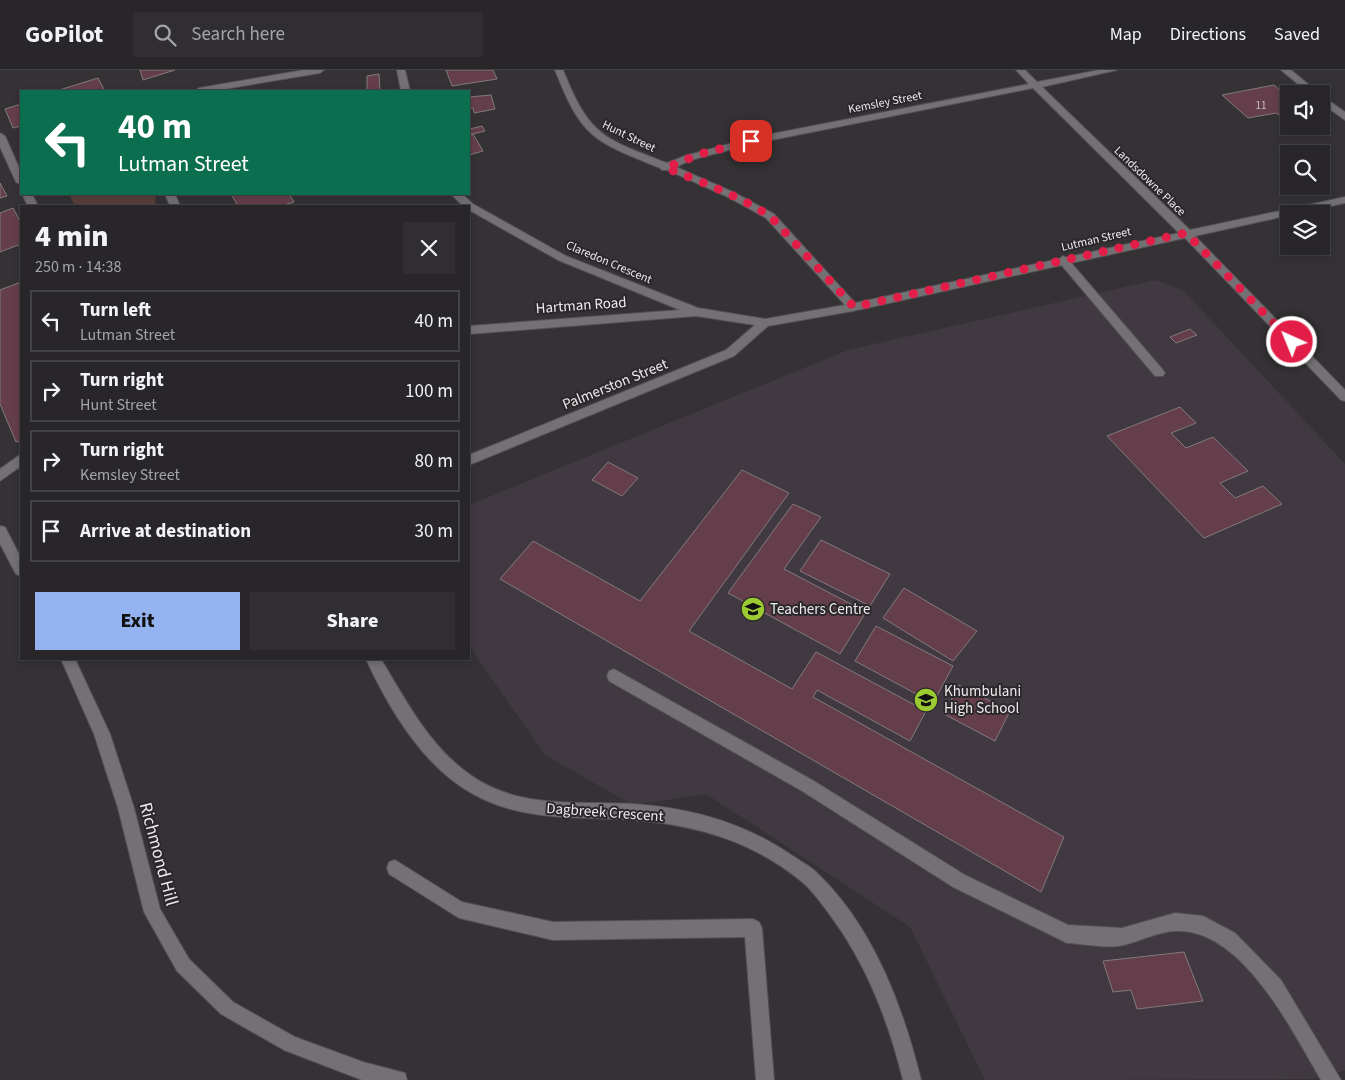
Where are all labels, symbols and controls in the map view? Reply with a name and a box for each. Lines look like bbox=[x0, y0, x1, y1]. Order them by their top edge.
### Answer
search box bbox=[133, 12, 483, 57]
text: GoPilot bbox=[25, 17, 103, 52]
icon: search bbox=[151, 21, 179, 49]
text: Search here bbox=[191, 21, 285, 48]
text: Map bbox=[1110, 22, 1142, 47]
text: Directions bbox=[1170, 22, 1246, 47]
text: Saved bbox=[1274, 22, 1320, 47]
map controls bbox=[1280, 85, 1330, 255]
button: sound bbox=[1280, 85, 1330, 135]
street label: Kemsley Street bbox=[847, 87, 923, 118]
house number: 11 bbox=[1256, 98, 1266, 113]
text: 40 m bbox=[118, 102, 192, 152]
icon: left bbox=[35, 110, 100, 175]
street label: Hunt Street bbox=[599, 116, 658, 157]
pin bbox=[730, 120, 772, 162]
icon: arrive bbox=[737, 127, 765, 155]
street label: Landsdowne Place bbox=[1110, 143, 1189, 220]
button: search bbox=[1280, 145, 1330, 195]
text: Lutman Street bbox=[118, 148, 249, 180]
button: layers bbox=[1280, 205, 1330, 255]
text: 4 min bbox=[35, 215, 109, 258]
button: close bbox=[403, 222, 455, 274]
street label: Lutman Street bbox=[1059, 223, 1133, 256]
street label: Claredon Crescent bbox=[563, 237, 654, 288]
text: 250 m · 14:38 bbox=[35, 256, 122, 278]
street label: Hartman Road bbox=[535, 292, 627, 319]
text: Turn left bbox=[80, 297, 151, 324]
icon: left bbox=[37, 307, 65, 335]
text: 40 m bbox=[415, 308, 453, 335]
position arrow bbox=[1265, 315, 1317, 367]
text: Lutman Street bbox=[80, 324, 175, 346]
street label: Palmerston Street bbox=[559, 354, 671, 415]
text: Turn right bbox=[80, 367, 164, 394]
icon: right bbox=[37, 377, 65, 405]
text: 100 m bbox=[405, 378, 453, 405]
text: Hunt Street bbox=[80, 394, 157, 416]
text: Turn right bbox=[80, 437, 164, 464]
icon: right bbox=[37, 447, 65, 475]
text: 80 m bbox=[415, 448, 453, 475]
text: Kemsley Street bbox=[80, 464, 180, 486]
icon: arrive bbox=[37, 517, 65, 545]
text: Arrive at destination bbox=[80, 518, 251, 545]
text: 30 m bbox=[415, 518, 453, 545]
button: Exit bbox=[35, 592, 240, 650]
button: Share bbox=[250, 592, 455, 650]
school or university icon: Teachers Centre bbox=[740, 596, 766, 622]
place label: Teachers Centre bbox=[770, 599, 871, 620]
place label: Khumbulani High School bbox=[944, 681, 1021, 719]
school or university icon: Khumbulani High School bbox=[913, 687, 939, 713]
street label: Dagbreek Crescent bbox=[546, 798, 664, 827]
street label: Richmond Hill bbox=[133, 800, 184, 909]

